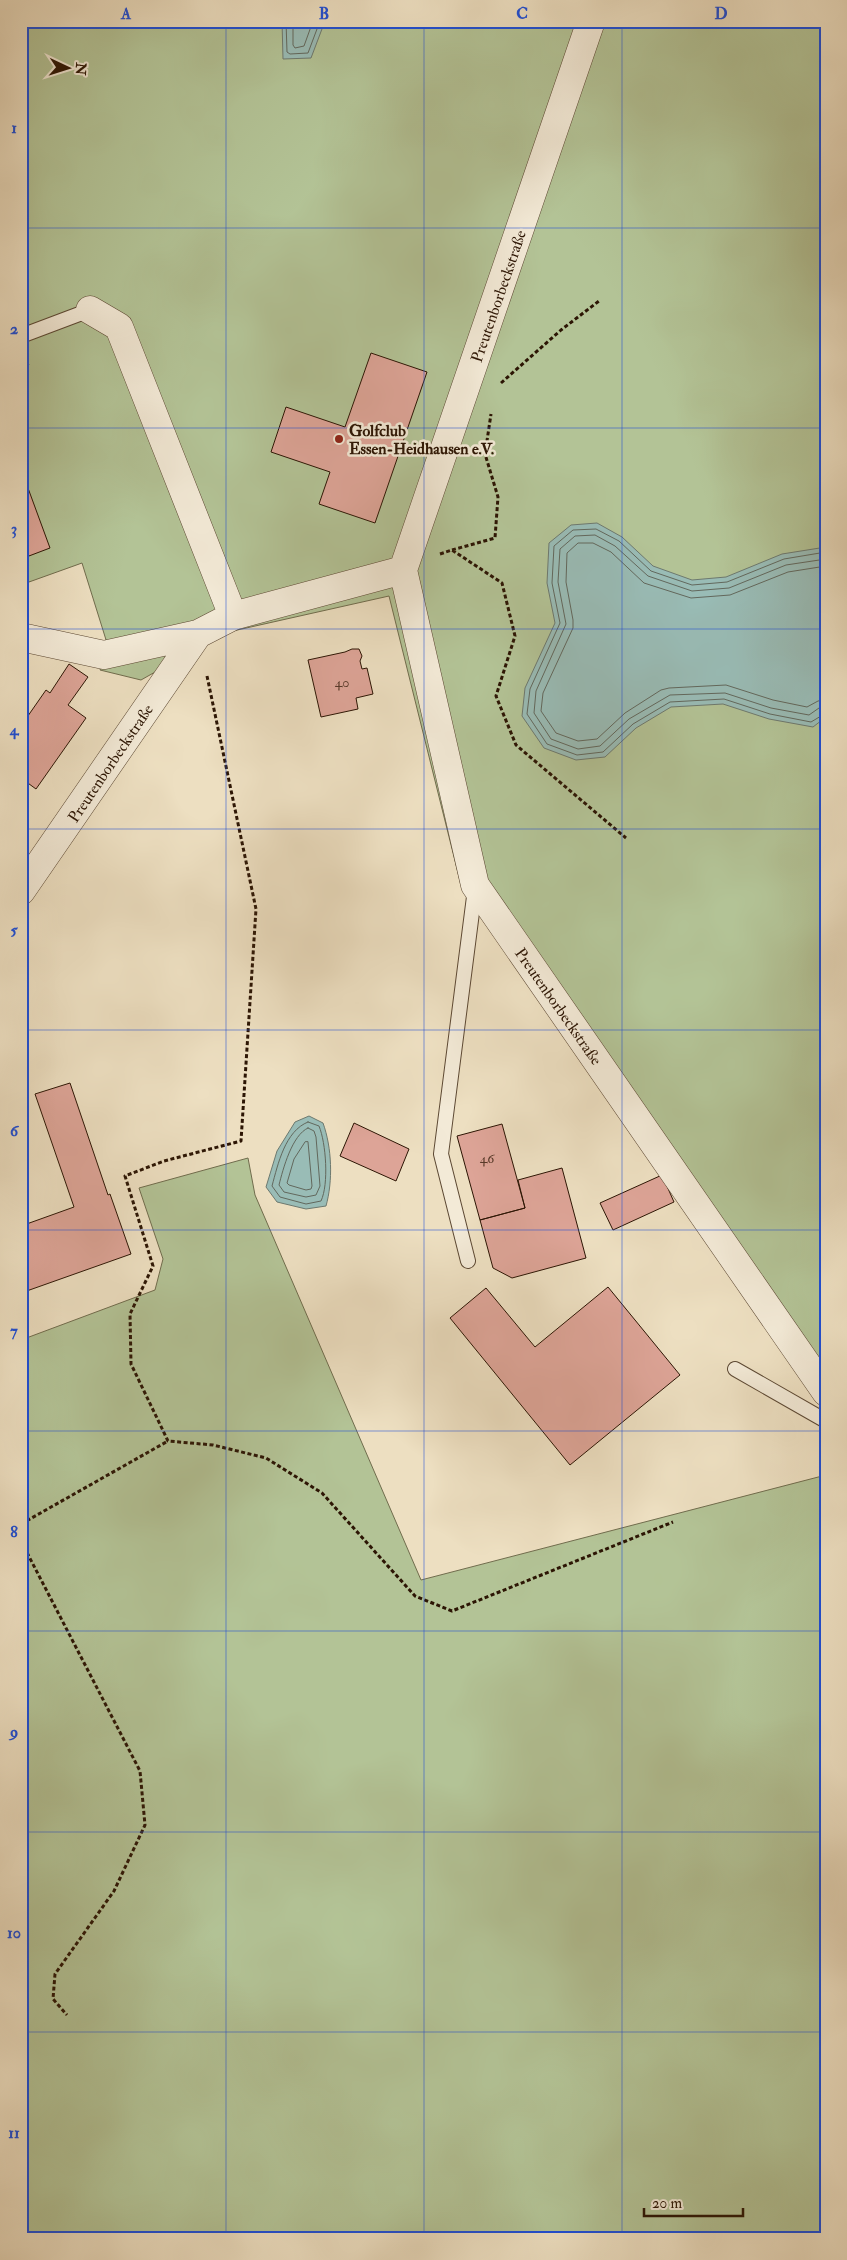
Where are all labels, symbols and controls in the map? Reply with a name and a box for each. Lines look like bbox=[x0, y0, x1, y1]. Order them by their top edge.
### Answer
text: A bbox=[120, 4, 132, 24]
text: B bbox=[319, 4, 329, 24]
text: C bbox=[516, 4, 528, 24]
text: D bbox=[714, 4, 728, 24]
north arrow bbox=[42, 42, 92, 92]
text: N bbox=[72, 61, 89, 76]
text: 1 bbox=[11, 118, 17, 138]
street label: Preutenborbeckstraße bbox=[467, 227, 531, 365]
text: 2 bbox=[10, 319, 18, 339]
place label: Golfclub Essen-Heidhausen e.V. bbox=[349, 421, 494, 459]
marker: Golfclub Essen-Heidhausen e.V. bbox=[333, 433, 345, 445]
text: 3 bbox=[11, 519, 17, 539]
house number: 40 bbox=[335, 674, 349, 691]
street label: Preutenborbeckstraße bbox=[64, 700, 158, 827]
text: 4 bbox=[9, 720, 20, 740]
text: 5 bbox=[10, 920, 18, 940]
street label: Preutenborbeckstraße bbox=[510, 944, 606, 1069]
text: 6 bbox=[10, 1121, 20, 1141]
house number: 46 bbox=[480, 1150, 495, 1167]
text: 7 bbox=[10, 1321, 18, 1341]
text: 8 bbox=[10, 1522, 18, 1542]
text: 9 bbox=[8, 1722, 18, 1742]
text: 10 bbox=[7, 1923, 21, 1943]
text: 11 bbox=[8, 2123, 20, 2143]
scale bar bbox=[644, 2185, 743, 2217]
text: 20 m bbox=[652, 2194, 682, 2213]

